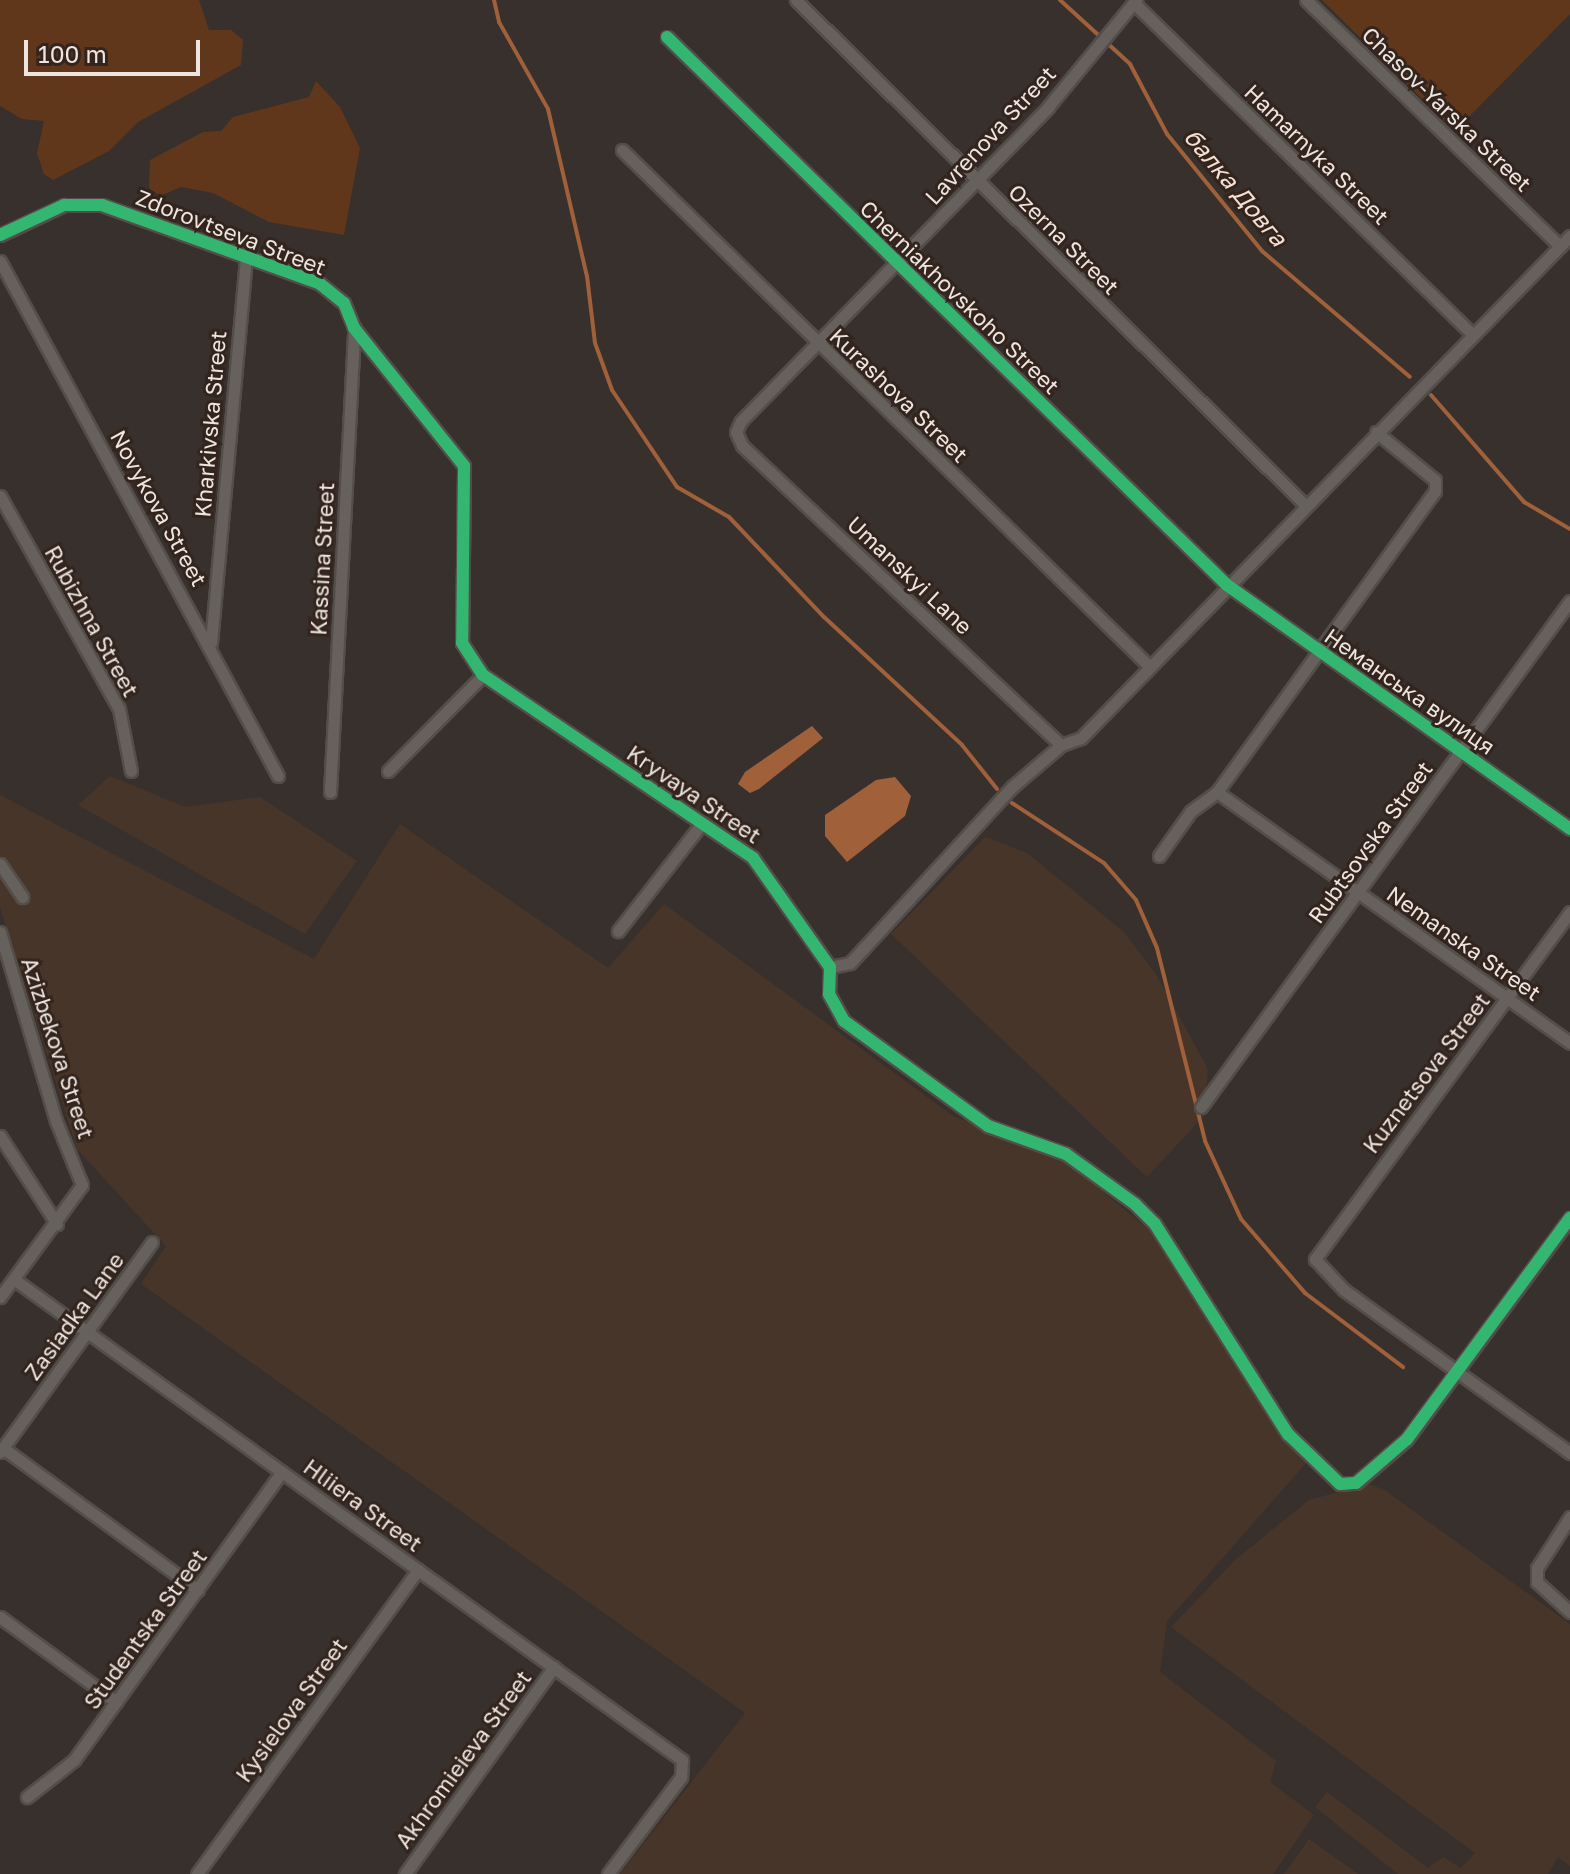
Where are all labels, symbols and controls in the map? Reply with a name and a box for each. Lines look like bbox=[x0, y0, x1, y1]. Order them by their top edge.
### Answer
street label: Chasov-Yarska Street bbox=[1357, 21, 1537, 197]
scale bar bbox=[28, 24, 204, 74]
text: 100 m bbox=[38, 39, 107, 68]
street label: Lavrenova Street bbox=[919, 60, 1061, 210]
street label: Hamarnyka Street bbox=[1239, 78, 1395, 230]
water label: балка Довга bbox=[1179, 122, 1293, 252]
street label: Ozerna Street bbox=[1003, 178, 1125, 300]
street label: Zdorovtseva Street bbox=[132, 184, 330, 280]
street label: Cherniakhovskoho Street bbox=[855, 195, 1065, 399]
street label: Kurashova Street bbox=[825, 322, 973, 468]
street label: Kharkivska Street bbox=[189, 330, 231, 518]
street label: Novykova Street bbox=[105, 425, 213, 591]
street label: Kassina Street bbox=[305, 482, 339, 636]
street label: Umanskyi Lane bbox=[842, 510, 978, 640]
street label: Rubizhna Street bbox=[40, 541, 144, 701]
street label: Неманська вулиця bbox=[1320, 622, 1500, 760]
street label: Kryvaya Street bbox=[622, 740, 766, 848]
street label: Rubtsovska Street bbox=[1302, 756, 1438, 928]
street label: Nemanska Street bbox=[1382, 880, 1546, 1006]
street label: Azizbekova Street bbox=[16, 954, 100, 1142]
street label: Kuznetsova Street bbox=[1357, 988, 1495, 1158]
street label: Zasiadka Lane bbox=[19, 1247, 129, 1385]
street label: Hliiera Street bbox=[299, 1453, 427, 1557]
street label: Studentska Street bbox=[78, 1544, 212, 1714]
street label: Kysielova Street bbox=[230, 1633, 352, 1787]
street label: Akhromieieva Street bbox=[390, 1665, 536, 1853]

